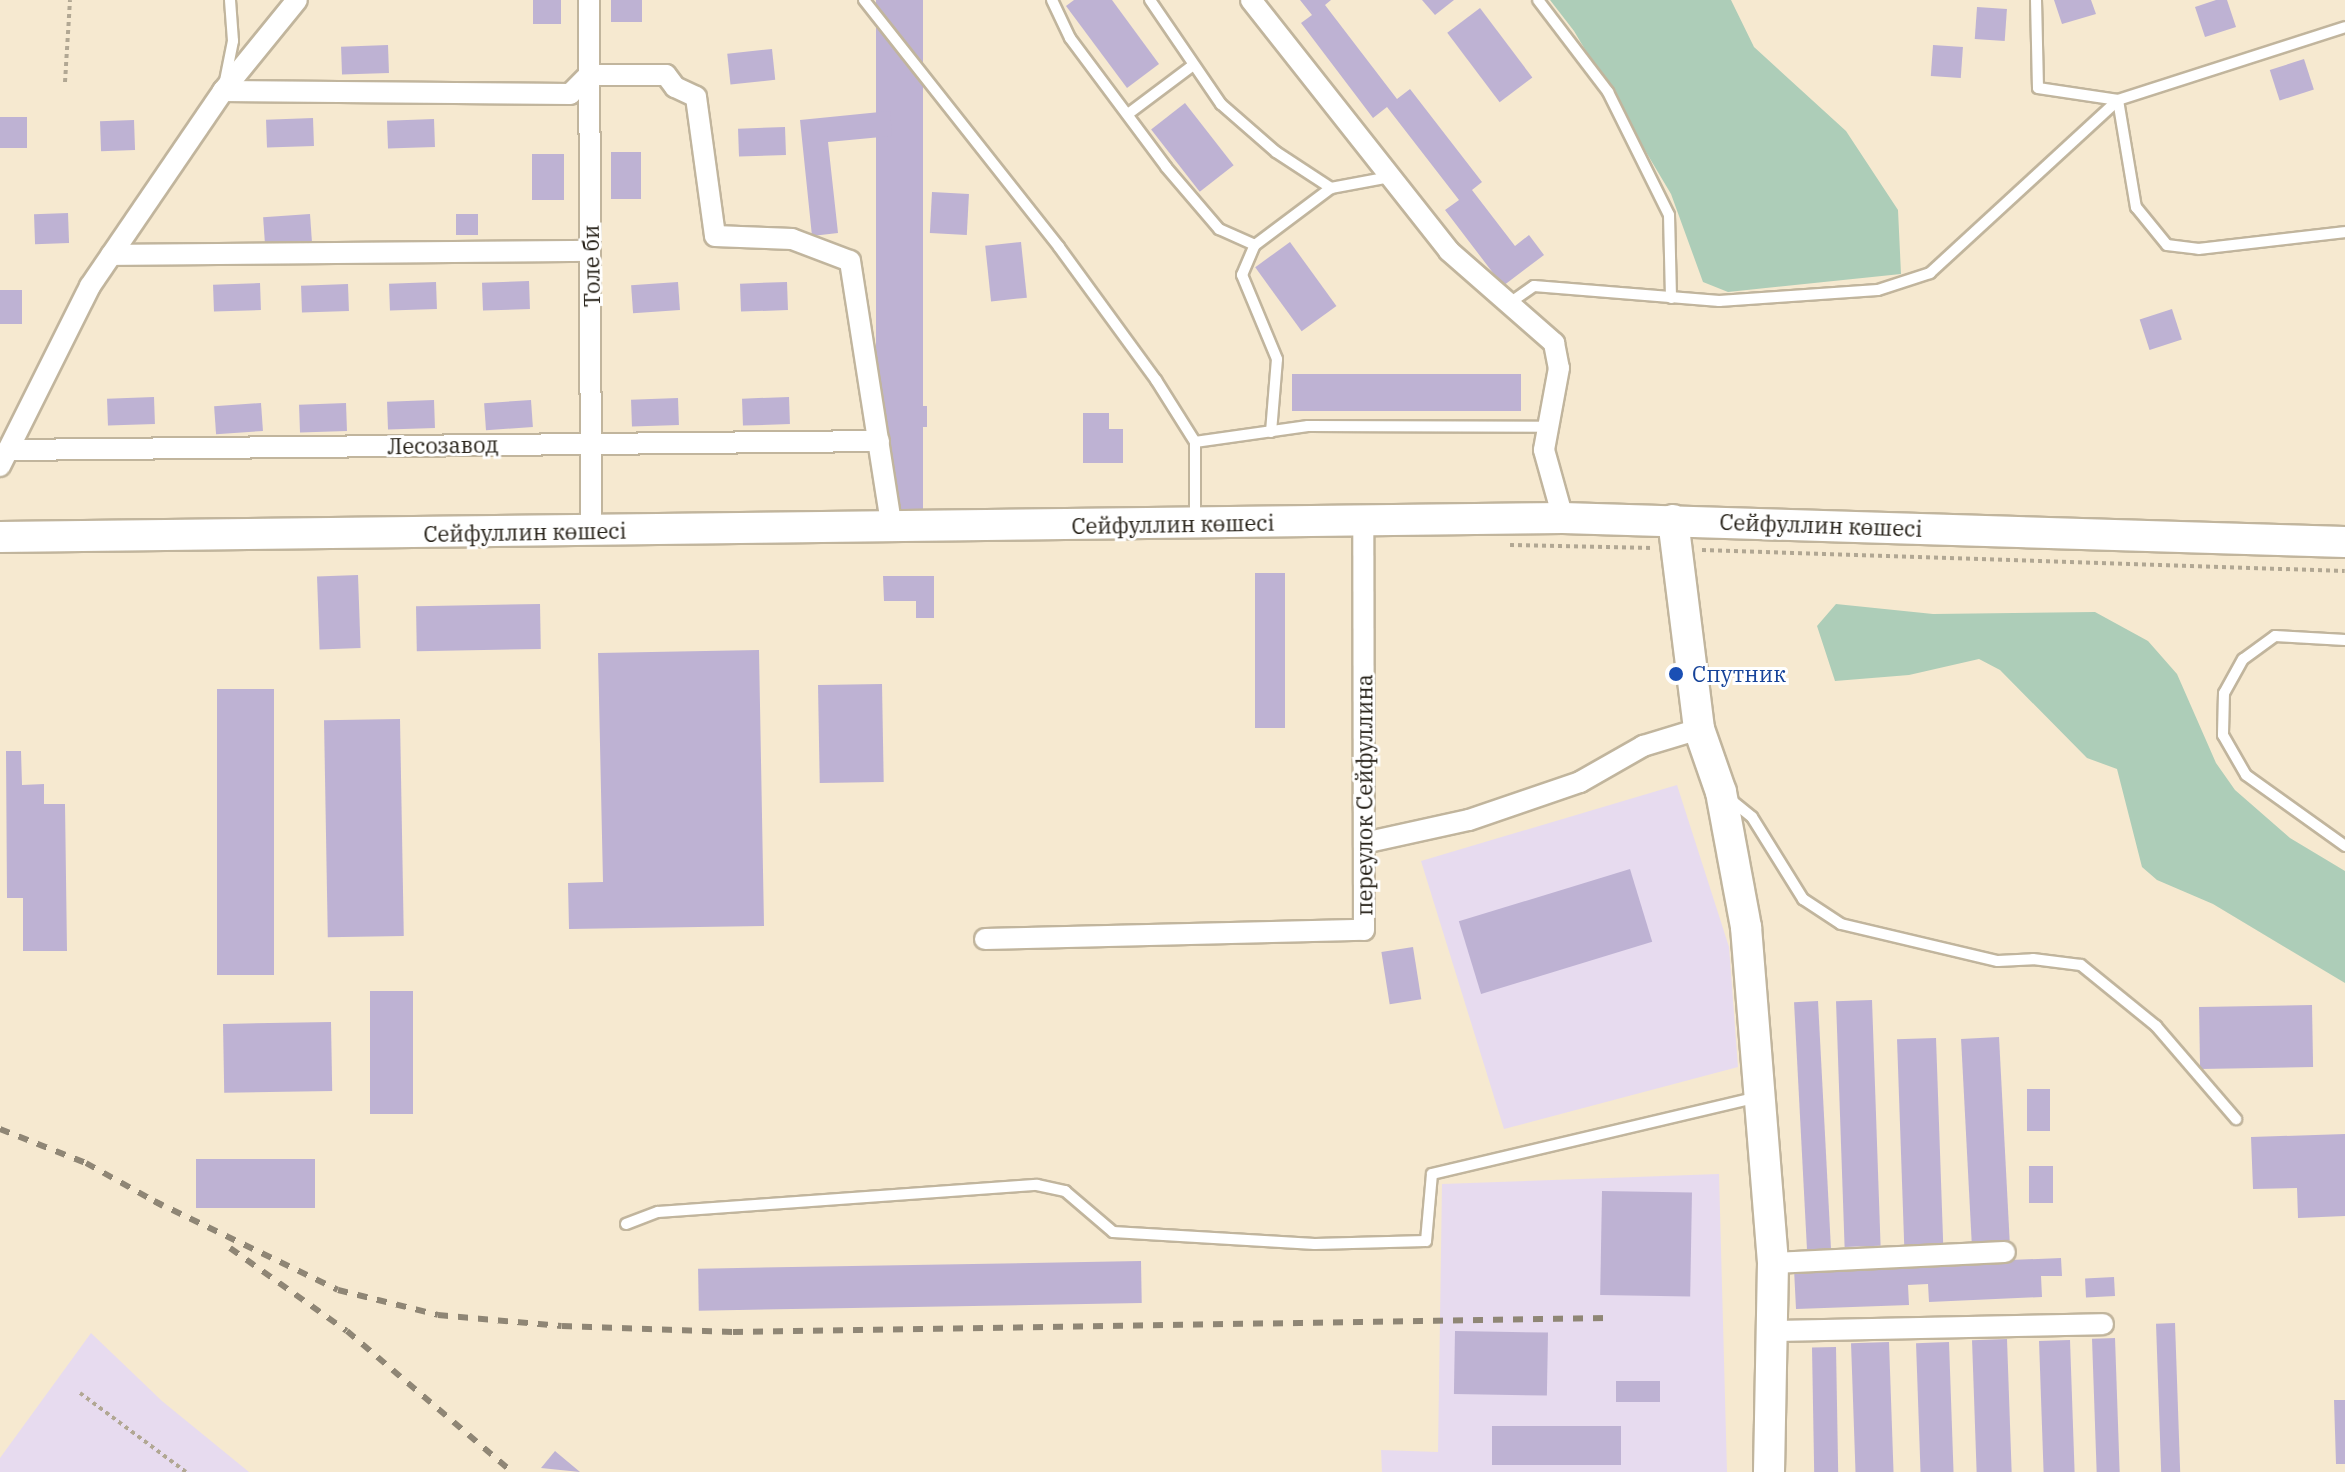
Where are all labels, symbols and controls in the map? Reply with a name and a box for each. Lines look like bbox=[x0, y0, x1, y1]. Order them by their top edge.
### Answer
street label: Толе би bbox=[577, 225, 605, 307]
street label: Лесозавод bbox=[387, 431, 499, 459]
street label: Сейфуллин көшесі bbox=[1719, 508, 1923, 542]
street label: Сейфуллин көшесі bbox=[1071, 509, 1275, 539]
street label: Сейфуллин көшесі bbox=[423, 517, 627, 547]
place label: Спутник bbox=[1692, 661, 1786, 687]
marker: Спутник bbox=[1667, 665, 1685, 683]
street label: переулок Сейфуллина bbox=[1351, 674, 1377, 916]

